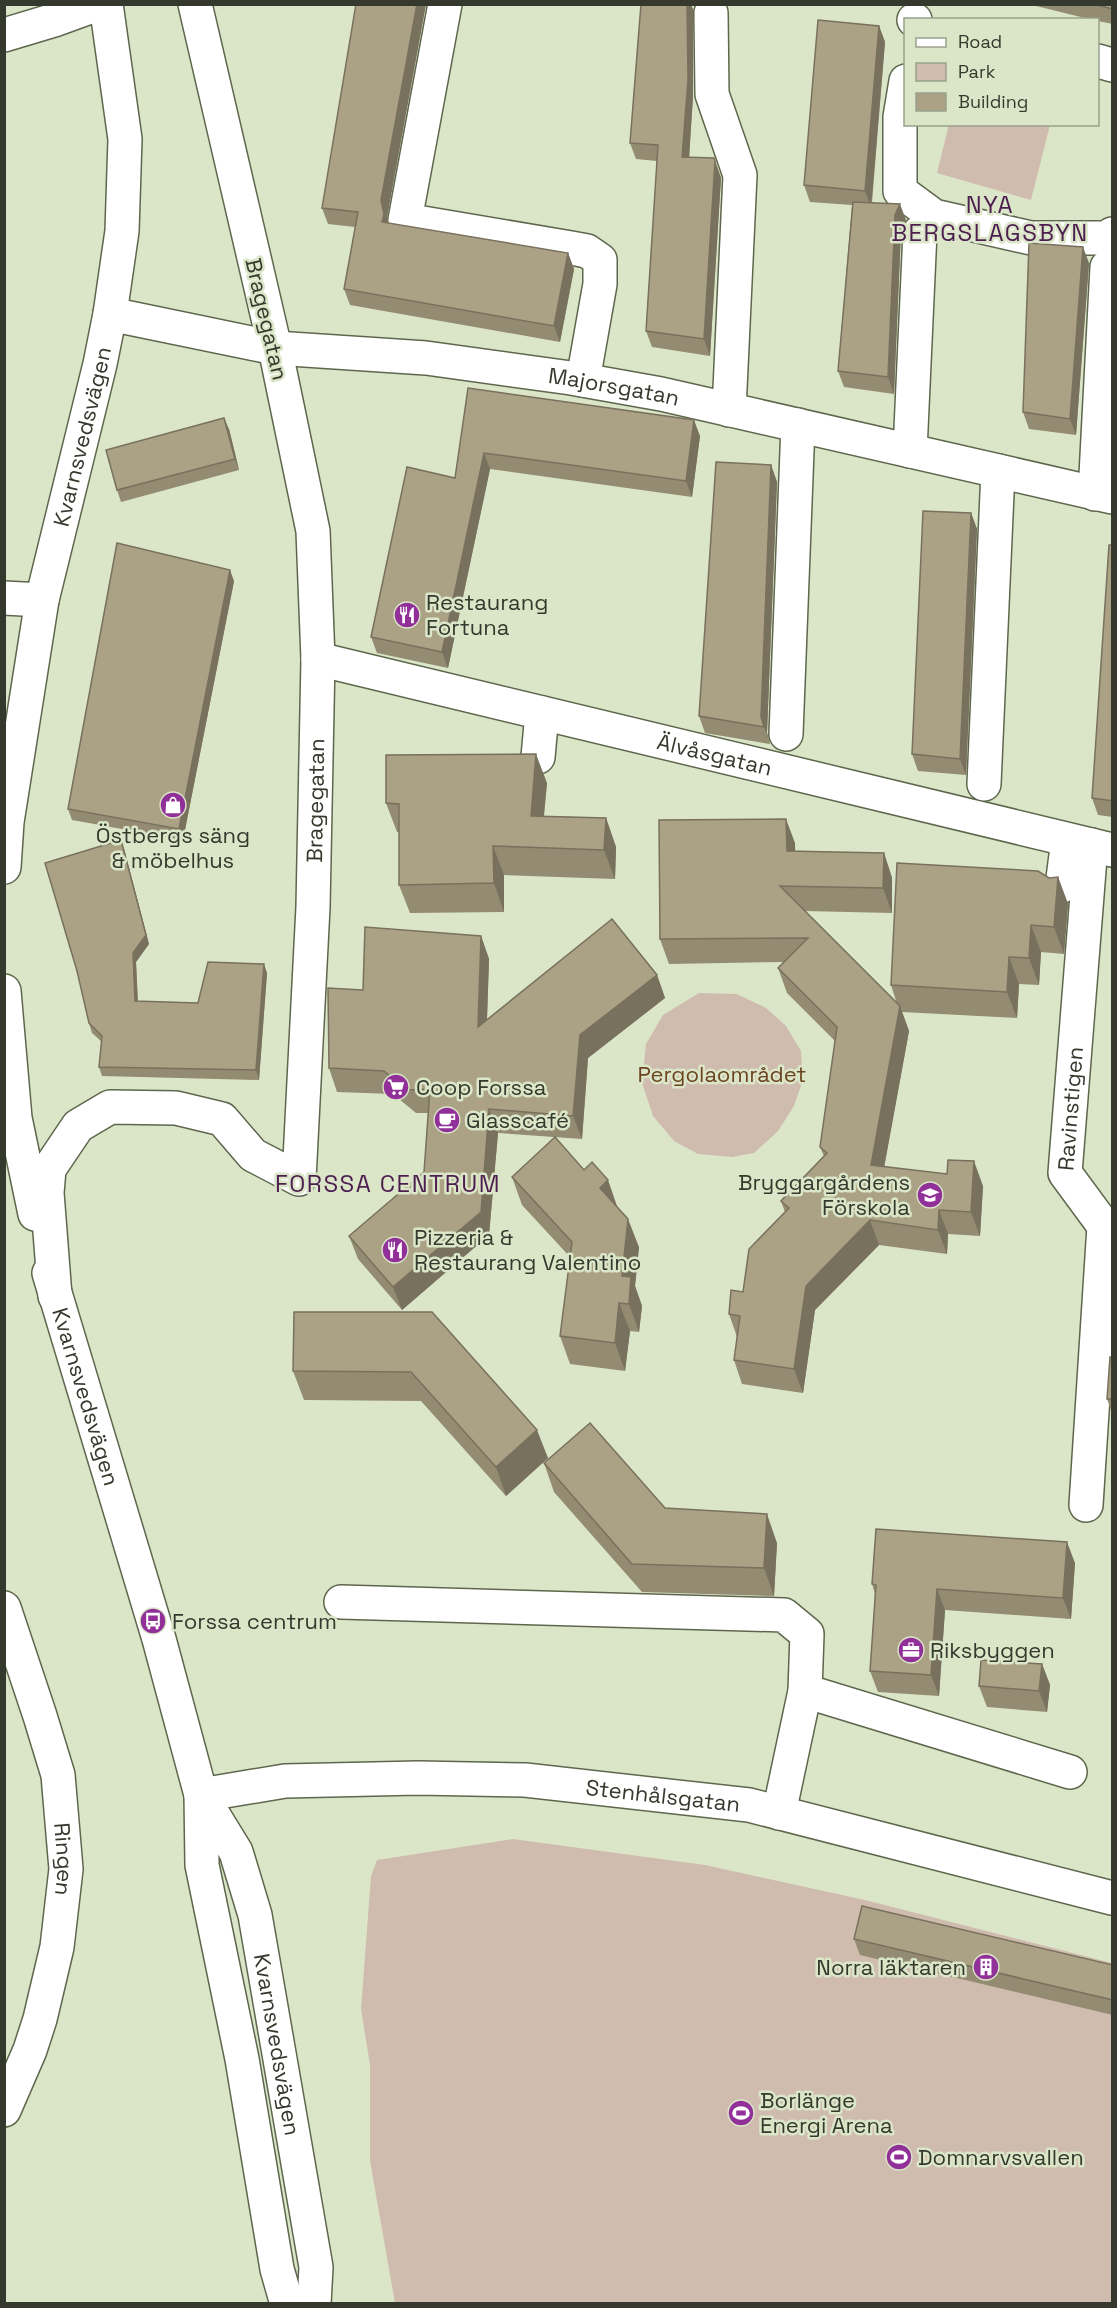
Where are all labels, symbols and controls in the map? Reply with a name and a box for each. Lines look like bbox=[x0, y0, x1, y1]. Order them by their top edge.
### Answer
legend bbox=[904, 18, 1099, 126]
text: Road bbox=[958, 30, 1002, 53]
text: Park bbox=[958, 60, 996, 83]
text: Building bbox=[958, 90, 1028, 113]
district label: NYA BERGSLAGSBYN bbox=[891, 189, 1089, 248]
street label: Bragegatan bbox=[239, 255, 295, 383]
street label: Kvarnsvedsvägen bbox=[47, 344, 117, 530]
street label: Majorsgatan bbox=[547, 361, 682, 412]
place label: Restaurang Fortuna bbox=[426, 588, 548, 641]
restaurant icon: Restaurang Fortuna bbox=[392, 600, 422, 630]
street label: Älvåsgatan bbox=[654, 727, 775, 782]
street label: Bragegatan bbox=[300, 738, 330, 863]
shop icon: Östbergs säng & möbelhus bbox=[158, 790, 188, 820]
place label: Östbergs säng & möbelhus bbox=[96, 821, 250, 874]
street label: Ravinstigen bbox=[1051, 1046, 1089, 1172]
park label: Pergolaområdet bbox=[638, 1060, 806, 1088]
supermarket icon: Coop Forssa bbox=[381, 1072, 411, 1102]
place label: Coop Forssa bbox=[416, 1073, 547, 1101]
cafe icon: Glasscafé bbox=[432, 1105, 462, 1135]
place label: Glasscafé bbox=[466, 1106, 569, 1134]
district label: FORSSA CENTRUM bbox=[275, 1168, 501, 1199]
place label: Bryggargårdens Förskola bbox=[738, 1168, 910, 1221]
school or university icon: Bryggargårdens Förskola bbox=[915, 1180, 945, 1210]
place label: Pizzeria & Restaurang Valentino bbox=[414, 1223, 641, 1276]
restaurant icon: Pizzeria & Restaurang Valentino bbox=[380, 1235, 410, 1265]
street label: Kvarnsvedsvägen bbox=[46, 1304, 126, 1489]
bus stop icon: Forssa centrum bbox=[138, 1606, 168, 1636]
place label: Forssa centrum bbox=[172, 1607, 337, 1635]
office icon: Riksbyggen bbox=[896, 1635, 926, 1665]
place label: Riksbyggen bbox=[930, 1636, 1055, 1664]
street label: Stenhålsgatan bbox=[584, 1773, 742, 1818]
street label: Ringen bbox=[48, 1821, 80, 1897]
street label: Kvarnsvedsvägen bbox=[248, 1951, 307, 2138]
building icon: Norra läktaren bbox=[971, 1952, 1001, 1982]
place label: Norra läktaren bbox=[816, 1953, 966, 1981]
place label: Borlänge Energi Arena bbox=[760, 2086, 893, 2139]
sports icon: Borlänge Energi Arena bbox=[726, 2098, 756, 2128]
sports icon: Domnarvsvallen bbox=[884, 2142, 914, 2172]
place label: Domnarvsvallen bbox=[918, 2143, 1084, 2171]

